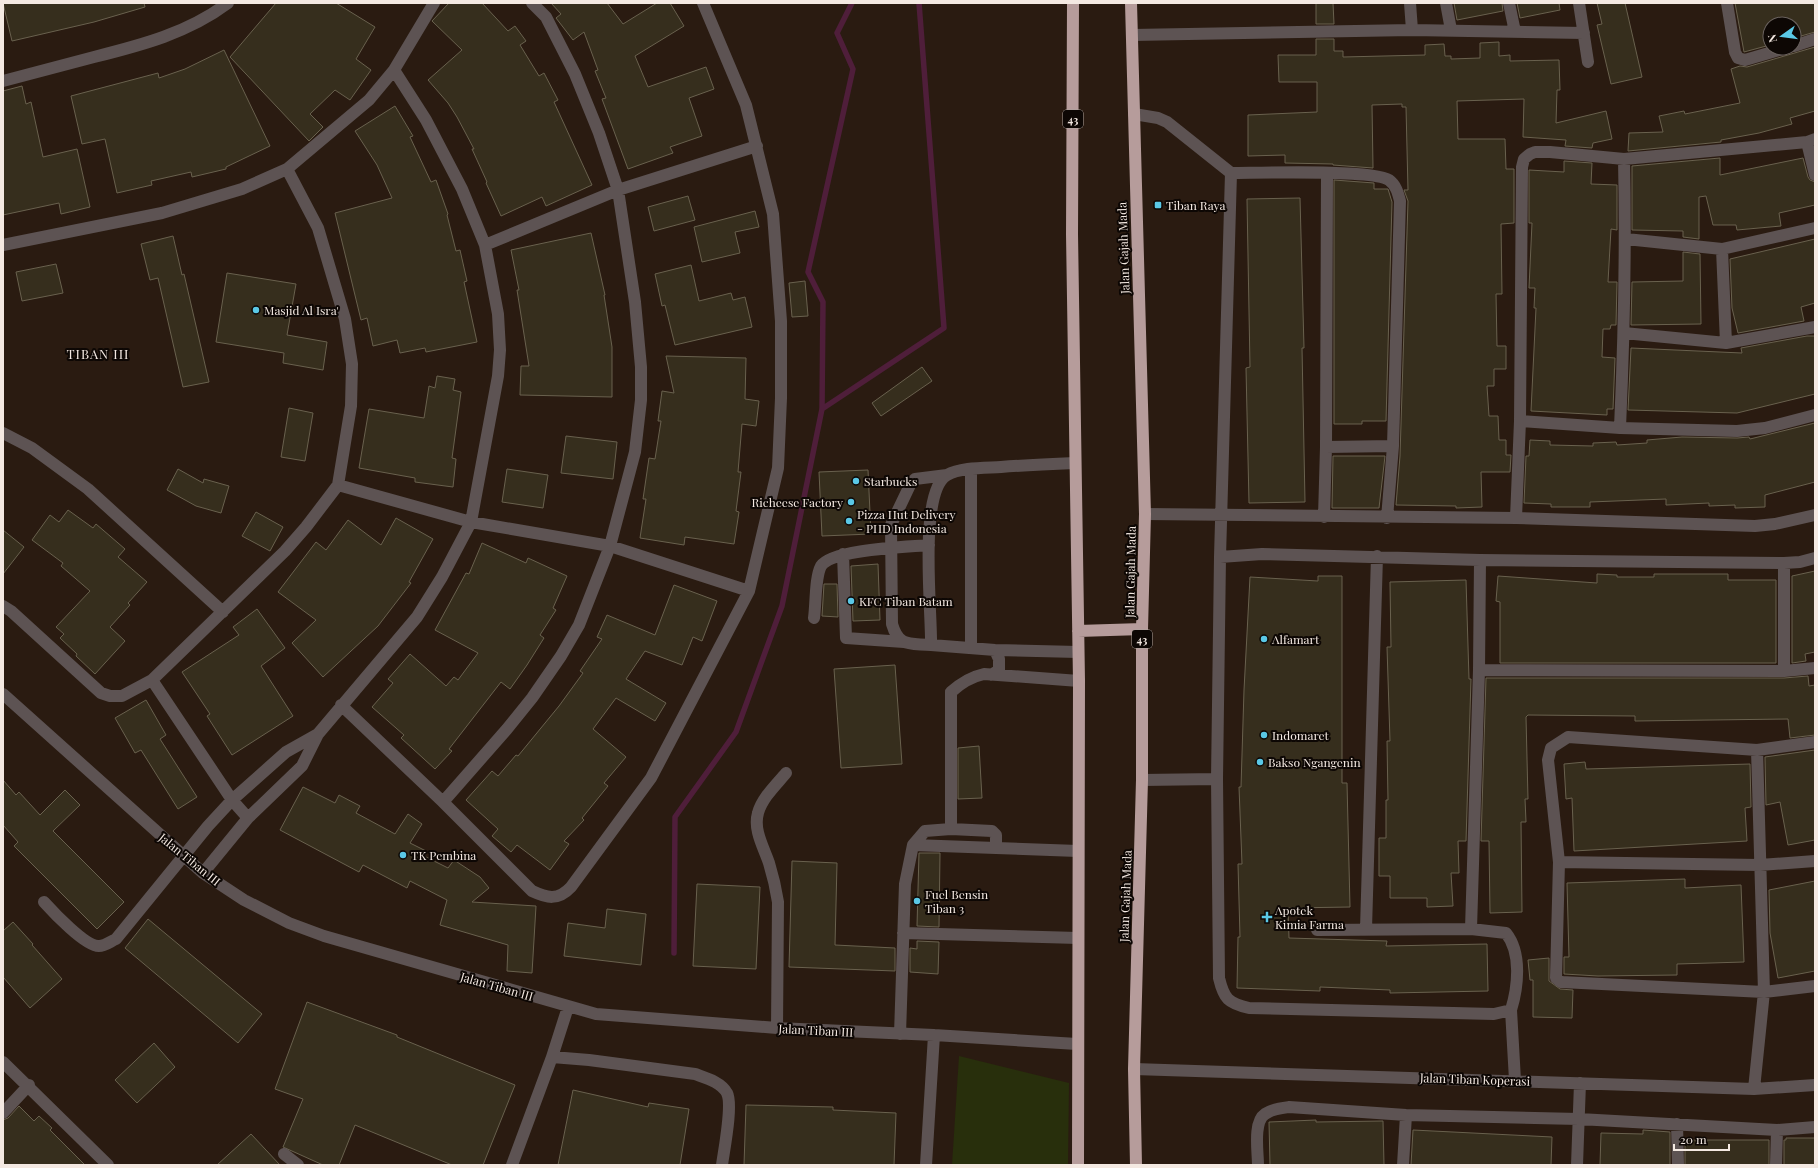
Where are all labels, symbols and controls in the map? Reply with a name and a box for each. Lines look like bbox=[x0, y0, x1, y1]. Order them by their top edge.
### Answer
north arrow bbox=[1762, 16, 1802, 56]
text: N bbox=[1764, 33, 1780, 44]
road number: 43 bbox=[1063, 110, 1083, 128]
place label: Tiban Raya bbox=[1166, 197, 1226, 213]
marker: Tiban Raya bbox=[1153, 200, 1163, 210]
street label: Jalan Gajah Mada bbox=[1113, 202, 1133, 295]
place label: Masjid Al Isra' bbox=[264, 302, 339, 318]
marker: Masjid Al Isra' bbox=[251, 305, 261, 315]
district label: TIBAN III bbox=[66, 345, 130, 362]
place label: Starbucks bbox=[864, 473, 917, 489]
marker: Starbucks bbox=[851, 476, 861, 486]
place label: Richeese Factory bbox=[752, 494, 843, 510]
marker: Richeese Factory bbox=[846, 497, 856, 507]
place label: Pizza Hut Delivery - PHD Indonesia bbox=[857, 506, 956, 536]
marker: Pizza Hut Delivery - PHD Indonesia bbox=[844, 516, 854, 526]
street label: Jalan Gajah Mada bbox=[1121, 526, 1139, 619]
place label: KFC Tiban Batam bbox=[859, 593, 953, 609]
marker: KFC Tiban Batam bbox=[846, 596, 856, 606]
road number: 43 bbox=[1132, 630, 1152, 648]
place label: Alfamart bbox=[1271, 631, 1320, 647]
marker: Alfamart bbox=[1259, 634, 1269, 644]
place label: Indomaret bbox=[1272, 727, 1330, 743]
marker: Indomaret bbox=[1259, 730, 1269, 740]
place label: Bakso Ngangenin bbox=[1268, 754, 1361, 770]
marker: Bakso Ngangenin bbox=[1255, 757, 1265, 767]
street label: Jalan Tiban III bbox=[155, 829, 224, 889]
place label: TK Pembina bbox=[411, 847, 476, 863]
marker: TK Pembina bbox=[398, 850, 408, 860]
street label: Jalan Gajah Mada bbox=[1115, 850, 1135, 943]
place label: Fuel Bensin Tiban 3 bbox=[925, 886, 988, 916]
marker: Fuel Bensin Tiban 3 bbox=[912, 896, 922, 906]
place label: Apotek Kimia Farma bbox=[1274, 902, 1344, 932]
marker: Apotek Kimia Farma bbox=[1262, 912, 1272, 922]
street label: Jalan Tiban III bbox=[458, 968, 535, 1004]
street label: Jalan Tiban III bbox=[777, 1020, 854, 1040]
street label: Jalan Tiban Koperasi bbox=[1419, 1069, 1531, 1089]
scale bar bbox=[1674, 1126, 1729, 1152]
text: 20 m bbox=[1680, 1131, 1707, 1147]

